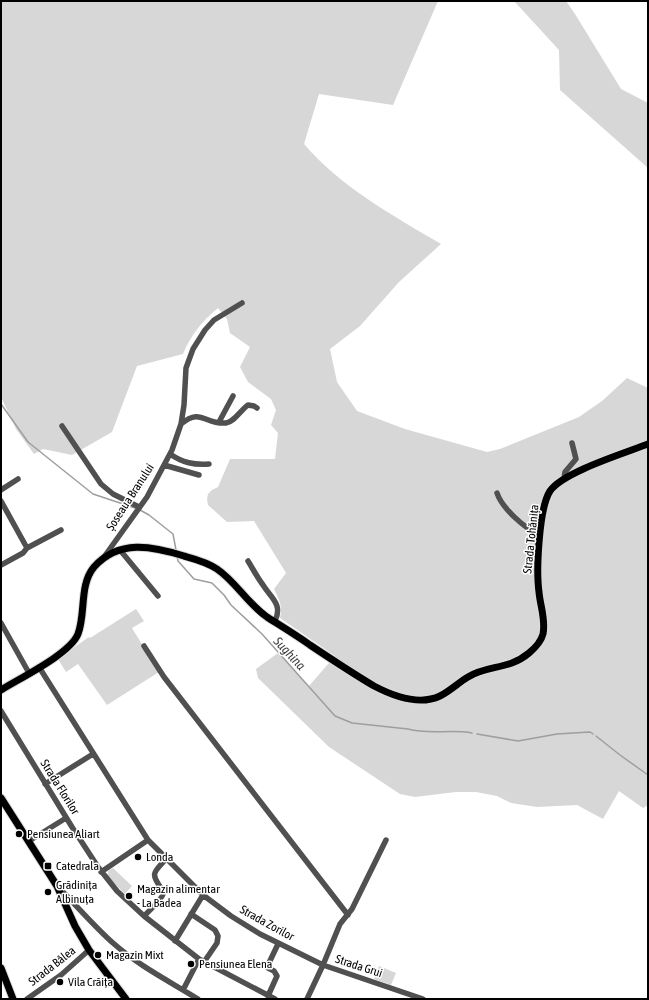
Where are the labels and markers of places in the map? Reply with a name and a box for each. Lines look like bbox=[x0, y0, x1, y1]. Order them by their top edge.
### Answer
place label: Pensiunea Aliart bbox=[27, 827, 100, 841]
marker: Pensiunea Aliart bbox=[14, 829, 24, 839]
place label: Londa bbox=[146, 850, 173, 864]
marker: Londa bbox=[133, 852, 143, 862]
place label: Catedrala bbox=[56, 859, 99, 873]
marker: Catedrala bbox=[43, 861, 53, 871]
place label: Grădinița Albinuța bbox=[56, 878, 97, 906]
place label: Magazin alimentar - La Badea bbox=[137, 882, 220, 910]
marker: Grădinița Albinuța bbox=[43, 887, 53, 897]
marker: Magazin alimentar - La Badea bbox=[124, 891, 134, 901]
place label: Magazin Mixt bbox=[106, 948, 164, 962]
marker: Magazin Mixt bbox=[93, 950, 103, 960]
place label: Pensiunea Elena bbox=[199, 957, 272, 971]
marker: Pensiunea Elena bbox=[186, 959, 196, 969]
place label: Vila Crăița bbox=[68, 975, 113, 989]
marker: Vila Crăița bbox=[55, 977, 65, 987]

